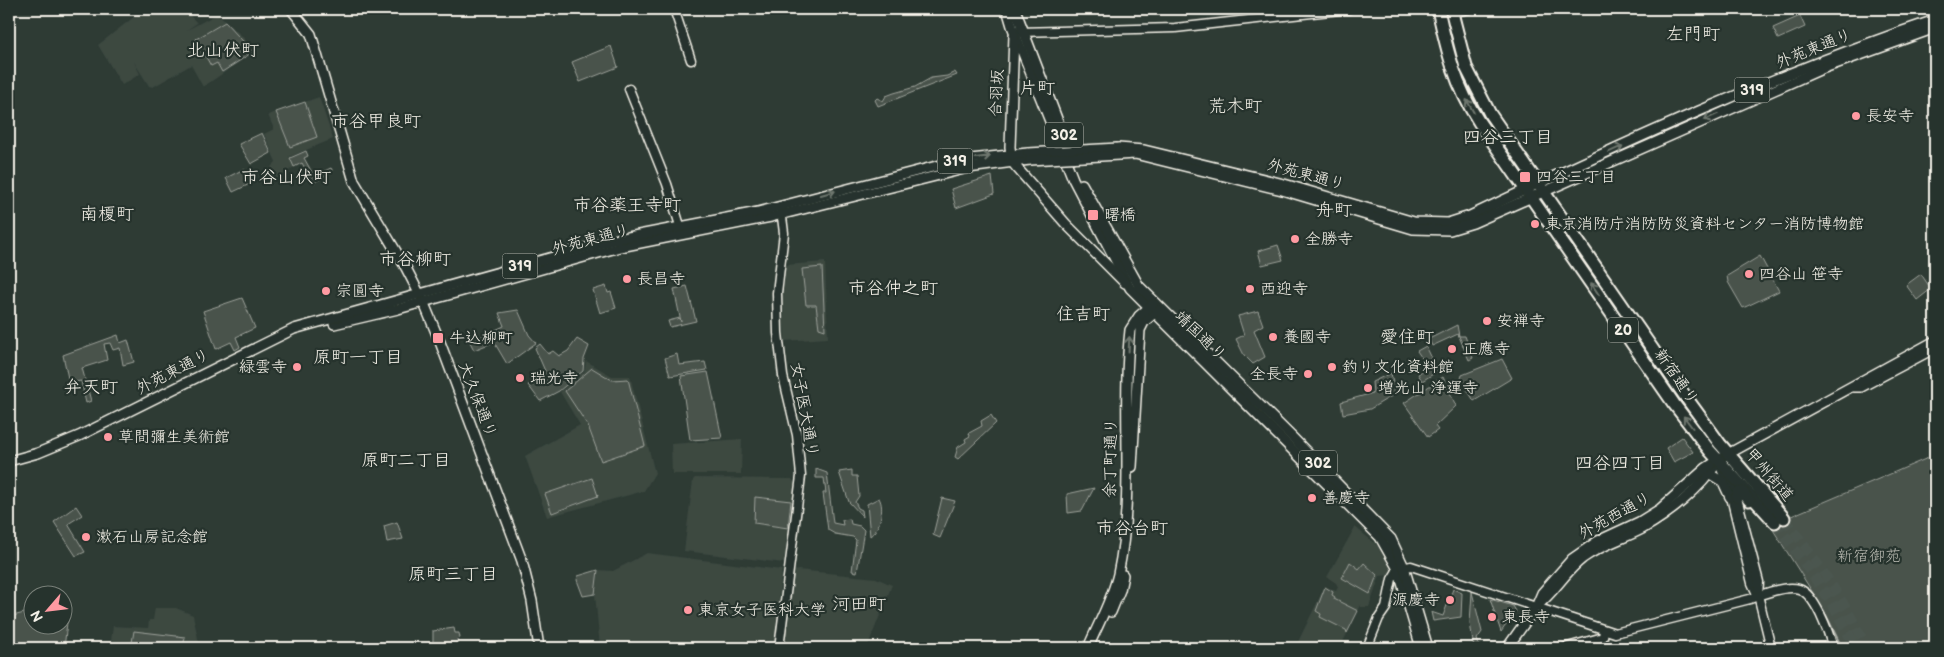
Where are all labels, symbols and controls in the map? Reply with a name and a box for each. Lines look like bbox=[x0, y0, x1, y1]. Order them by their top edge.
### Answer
district label: 左門町 bbox=[1666, 24, 1720, 45]
street label: 外苑東通り bbox=[1773, 25, 1855, 73]
district label: 北山伏町 bbox=[187, 40, 259, 61]
street label: 合羽坂 bbox=[986, 69, 1008, 117]
district label: 片町 bbox=[1019, 78, 1055, 99]
road number: 319 bbox=[1734, 78, 1770, 102]
district label: 荒木町 bbox=[1208, 96, 1262, 117]
one-way arrow bbox=[1464, 100, 1474, 114]
place label: 長安寺 bbox=[1866, 107, 1914, 126]
marker: 長安寺 bbox=[1850, 110, 1862, 122]
district label: 市谷甲良町 bbox=[331, 111, 421, 132]
one-way arrow bbox=[1704, 113, 1719, 123]
road number: 302 bbox=[1045, 122, 1083, 148]
district label: 四谷三丁目 bbox=[1463, 127, 1553, 148]
one-way arrow bbox=[1608, 144, 1623, 154]
road number: 319 bbox=[938, 148, 972, 174]
one-way arrow bbox=[975, 152, 991, 162]
street label: 外苑東通り bbox=[1265, 155, 1347, 195]
district label: 市谷山伏町 bbox=[241, 167, 331, 188]
place label: 四谷三丁目 bbox=[1536, 168, 1616, 187]
marker: 四谷三丁目 bbox=[1518, 170, 1532, 184]
one-way arrow bbox=[819, 188, 835, 197]
district label: 市谷薬王寺町 bbox=[573, 195, 681, 216]
district label: 舟町 bbox=[1316, 200, 1352, 221]
district label: 南榎町 bbox=[80, 204, 134, 225]
place label: 曙橋 bbox=[1104, 206, 1136, 225]
marker: 曙橋 bbox=[1086, 208, 1100, 222]
place label: 東京消防庁消防防災資料センター消防博物館 bbox=[1545, 215, 1864, 234]
marker: 東京消防庁消防防災資料センター消防博物館 bbox=[1529, 218, 1541, 230]
street label: 外苑東通り bbox=[550, 220, 632, 260]
place label: 全勝寺 bbox=[1305, 230, 1353, 249]
marker: 全勝寺 bbox=[1289, 233, 1301, 245]
district label: 市谷柳町 bbox=[379, 249, 451, 270]
road number: 319 bbox=[502, 254, 538, 278]
place label: 四谷山 笹寺 bbox=[1759, 265, 1843, 284]
marker: 四谷山 笹寺 bbox=[1743, 268, 1755, 280]
place label: 長昌寺 bbox=[637, 270, 685, 289]
marker: 長昌寺 bbox=[621, 273, 633, 285]
district label: 市谷仲之町 bbox=[848, 278, 938, 299]
place label: 西迎寺 bbox=[1260, 280, 1308, 299]
place label: 宗圓寺 bbox=[336, 282, 384, 301]
one-way arrow bbox=[1590, 282, 1600, 296]
marker: 西迎寺 bbox=[1244, 283, 1256, 295]
marker: 宗圓寺 bbox=[320, 285, 332, 297]
district label: 住吉町 bbox=[1056, 304, 1110, 325]
street label: 靖国通り bbox=[1170, 307, 1230, 365]
place label: 安禅寺 bbox=[1497, 312, 1545, 331]
marker: 安禅寺 bbox=[1481, 315, 1493, 327]
road number: 20 bbox=[1608, 318, 1638, 342]
district label: 愛住町 bbox=[1380, 327, 1434, 348]
place label: 養國寺 bbox=[1283, 328, 1331, 347]
place label: 牛込柳町 bbox=[449, 329, 513, 348]
marker: 牛込柳町 bbox=[431, 331, 445, 345]
marker: 養國寺 bbox=[1267, 331, 1279, 343]
one-way arrow bbox=[1125, 336, 1134, 352]
place label: 正應寺 bbox=[1462, 340, 1510, 359]
marker: 正應寺 bbox=[1446, 343, 1458, 355]
street label: 外苑東通り bbox=[133, 345, 213, 399]
street label: 新宿通り bbox=[1650, 345, 1702, 409]
district label: 原町一丁目 bbox=[313, 347, 403, 368]
place label: 緑雲寺 bbox=[239, 358, 287, 377]
place label: 釣り文化資料館 bbox=[1342, 358, 1454, 377]
street label: 大久保通り bbox=[454, 359, 500, 441]
marker: 緑雲寺 bbox=[291, 361, 303, 373]
street label: 女子医大通り bbox=[786, 361, 822, 459]
marker: 釣り文化資料館 bbox=[1326, 361, 1338, 373]
place label: 全長寺 bbox=[1250, 365, 1298, 384]
marker: 全長寺 bbox=[1302, 368, 1314, 380]
place label: 瑞光寺 bbox=[530, 369, 578, 388]
marker: 瑞光寺 bbox=[514, 372, 526, 384]
district label: 弁天町 bbox=[64, 377, 118, 398]
place label: 増光山 浄運寺 bbox=[1378, 379, 1478, 398]
marker: 増光山 浄運寺 bbox=[1362, 382, 1374, 394]
one-way arrow bbox=[1683, 415, 1693, 429]
street label: 余丁町通り bbox=[1101, 418, 1121, 498]
place label: 草間彌生美術館 bbox=[118, 428, 230, 447]
marker: 草間彌生美術館 bbox=[102, 431, 114, 443]
street label: 甲州街道 bbox=[1741, 445, 1797, 505]
district label: 原町二丁目 bbox=[361, 450, 451, 471]
road number: 302 bbox=[1299, 450, 1337, 476]
district label: 四谷四丁目 bbox=[1575, 453, 1665, 474]
street label: 外苑西通り bbox=[1575, 488, 1655, 544]
place label: 善慶寺 bbox=[1322, 489, 1370, 508]
marker: 善慶寺 bbox=[1306, 492, 1318, 504]
district label: 市谷台町 bbox=[1096, 518, 1168, 539]
place label: 漱石山房記念館 bbox=[96, 528, 208, 547]
marker: 漱石山房記念館 bbox=[80, 531, 92, 543]
park label: 新宿御苑 bbox=[1837, 547, 1901, 566]
district label: 原町三丁目 bbox=[408, 564, 498, 585]
north arrow bbox=[22, 584, 72, 634]
place label: 源慶寺 bbox=[1392, 591, 1440, 610]
district label: 河田町 bbox=[832, 594, 886, 615]
marker: 源慶寺 bbox=[1444, 594, 1456, 606]
place label: 東京女子医科大学 bbox=[698, 601, 826, 620]
marker: 東京女子医科大学 bbox=[682, 604, 694, 616]
text: N bbox=[27, 607, 47, 625]
place label: 東長寺 bbox=[1502, 608, 1550, 627]
marker: 東長寺 bbox=[1486, 611, 1498, 623]

